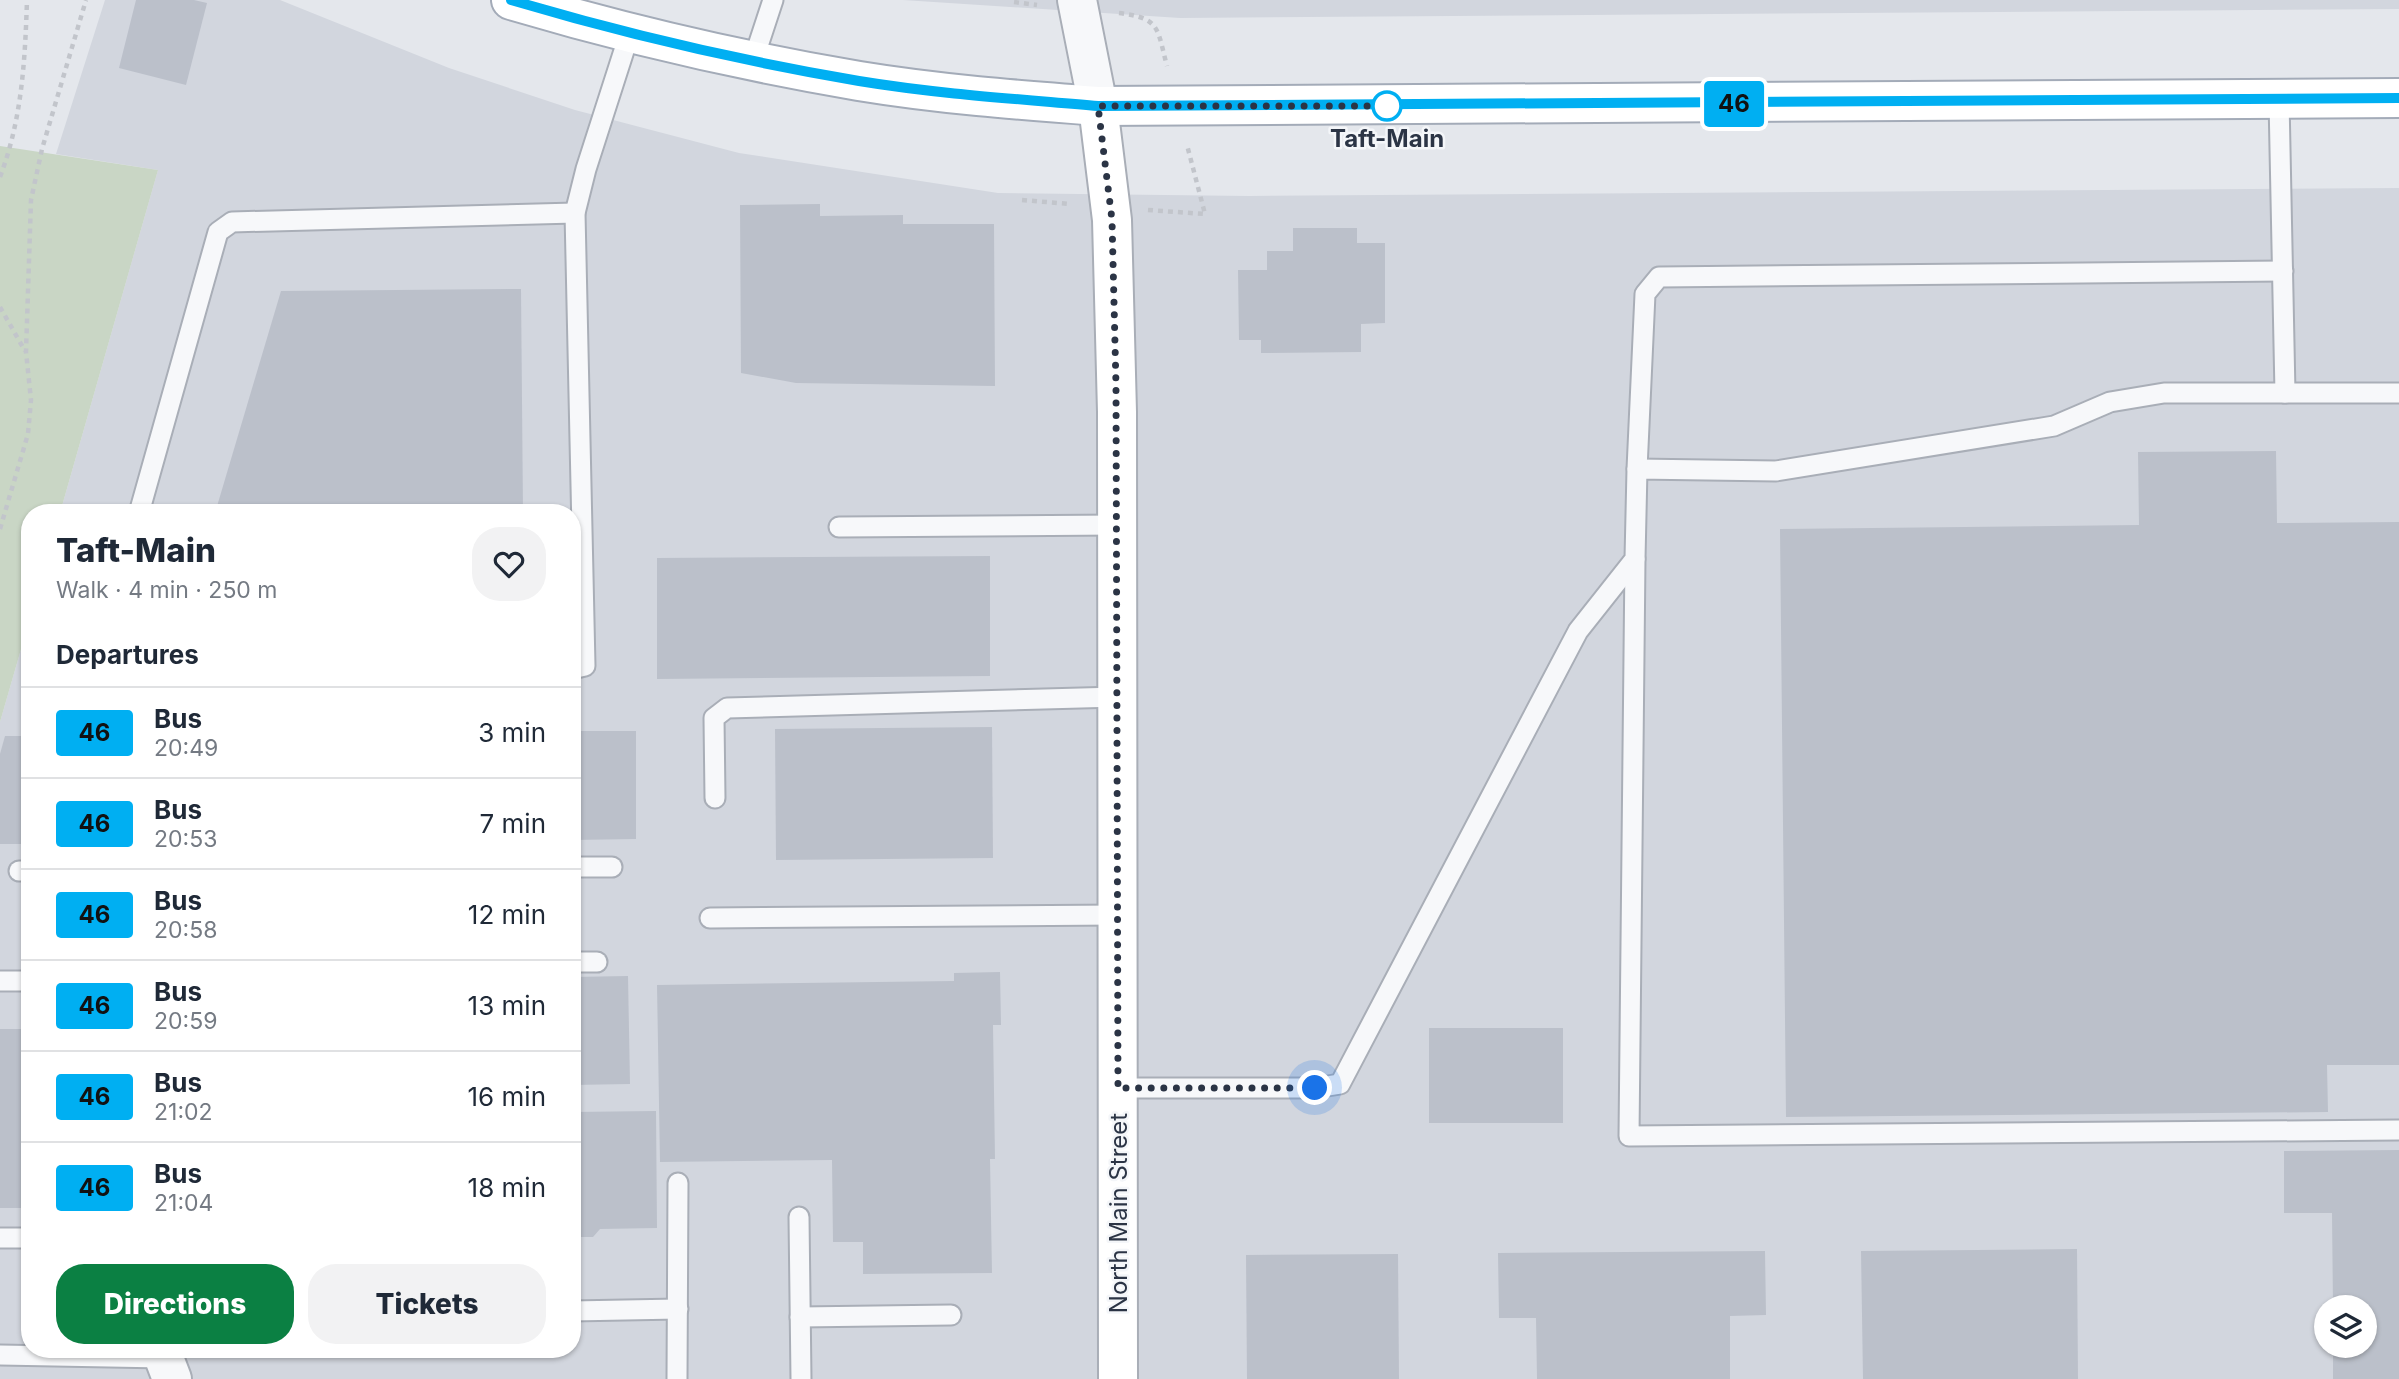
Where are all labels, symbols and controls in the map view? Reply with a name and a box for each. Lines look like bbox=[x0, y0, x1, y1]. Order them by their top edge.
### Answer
line badge: 46 bbox=[1702, 81, 1766, 127]
text: 46 bbox=[1718, 89, 1750, 118]
marker: Taft-Main bbox=[1372, 91, 1402, 121]
place label: Taft-Main bbox=[1330, 124, 1444, 153]
button: heart bbox=[472, 527, 546, 601]
text: Taft-Main bbox=[56, 530, 216, 570]
text: Walk · 4 min · 250 m bbox=[56, 576, 278, 604]
text: Departures bbox=[56, 639, 199, 670]
text: Bus bbox=[154, 703, 202, 734]
text: 3 min bbox=[478, 717, 546, 748]
text: 46 bbox=[79, 718, 110, 747]
text: 20:49 bbox=[154, 734, 218, 762]
text: Bus bbox=[154, 794, 202, 825]
text: 7 min bbox=[480, 808, 546, 839]
text: 46 bbox=[79, 809, 110, 838]
text: 20:53 bbox=[154, 825, 217, 853]
text: Bus bbox=[154, 885, 202, 916]
text: 12 min bbox=[468, 899, 546, 930]
text: 46 bbox=[79, 900, 110, 929]
text: 20:58 bbox=[154, 916, 217, 944]
text: Bus bbox=[154, 976, 202, 1007]
text: 13 min bbox=[468, 990, 546, 1021]
text: 46 bbox=[79, 991, 110, 1020]
text: 20:59 bbox=[154, 1007, 217, 1035]
text: Bus bbox=[154, 1067, 202, 1098]
your location bbox=[1297, 1070, 1332, 1105]
text: 16 min bbox=[468, 1081, 546, 1112]
text: 46 bbox=[79, 1082, 110, 1111]
text: 21:02 bbox=[154, 1098, 213, 1126]
street label: North Main Street bbox=[1104, 1113, 1133, 1313]
text: Bus bbox=[154, 1158, 202, 1189]
text: 18 min bbox=[468, 1172, 546, 1203]
text: 46 bbox=[79, 1173, 110, 1202]
text: 21:04 bbox=[154, 1189, 213, 1217]
button: Directions bbox=[56, 1264, 294, 1344]
button: Tickets bbox=[308, 1264, 546, 1344]
map controls bbox=[2314, 1295, 2377, 1358]
button: layers bbox=[2314, 1295, 2377, 1358]

